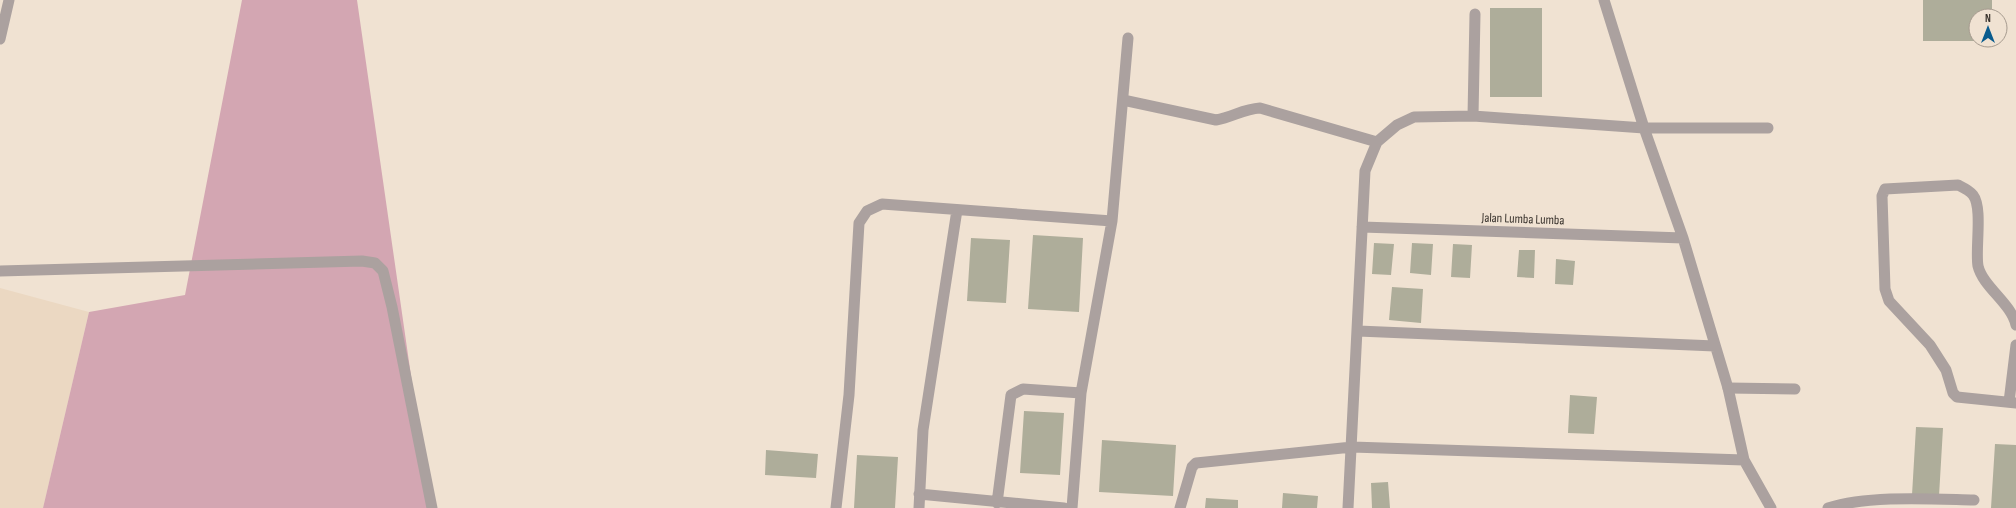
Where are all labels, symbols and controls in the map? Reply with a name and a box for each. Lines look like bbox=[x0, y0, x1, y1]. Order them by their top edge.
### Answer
north arrow bbox=[1968, 8, 2008, 48]
text: N bbox=[1985, 12, 1991, 25]
street label: Jalan Lumba Lumba bbox=[1480, 210, 1565, 228]

